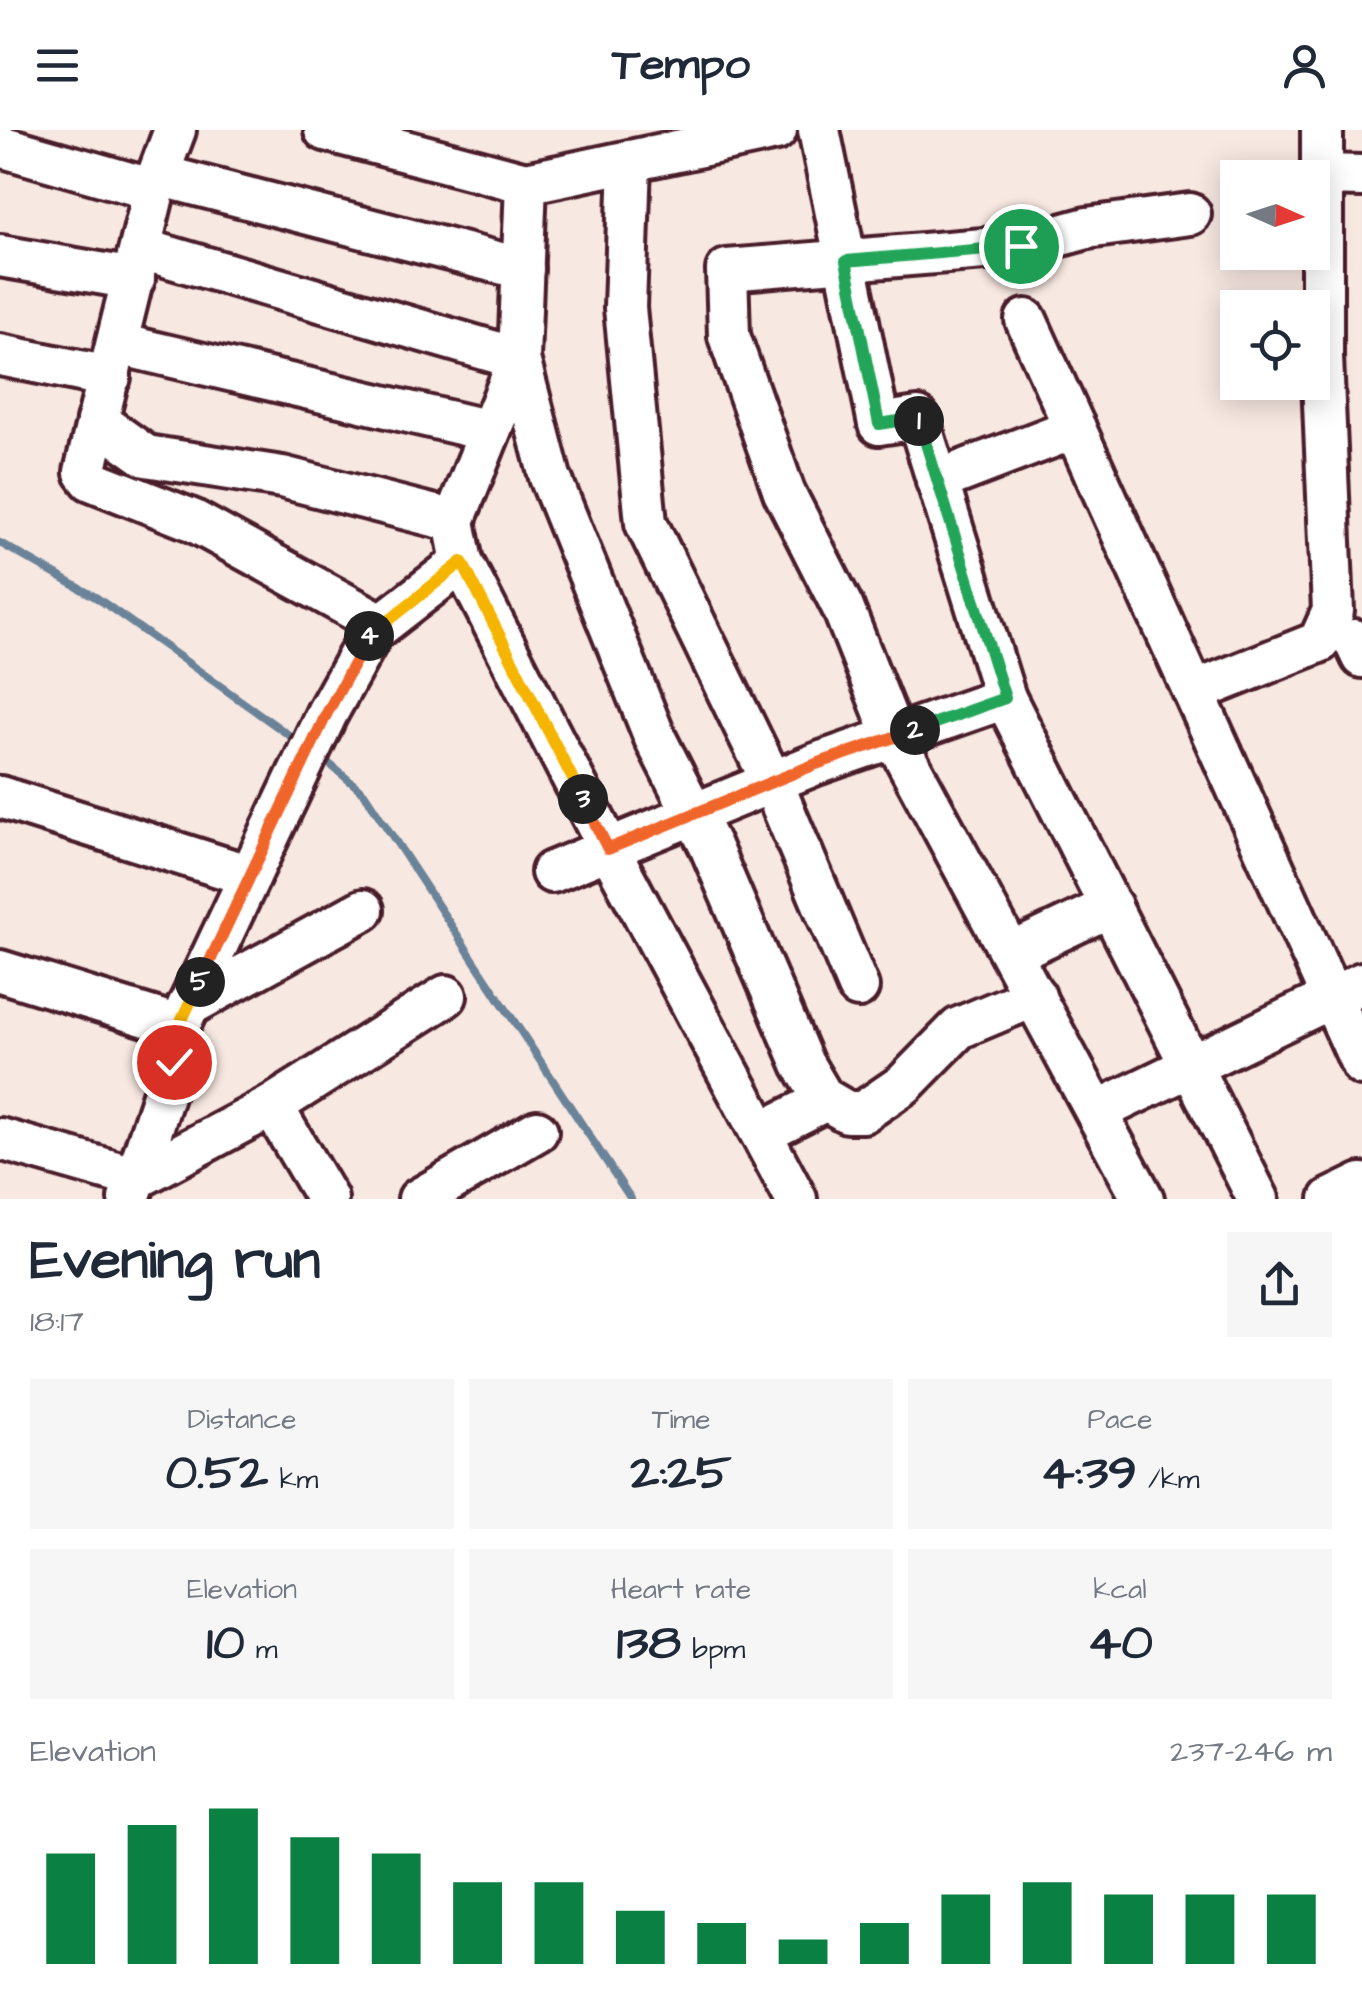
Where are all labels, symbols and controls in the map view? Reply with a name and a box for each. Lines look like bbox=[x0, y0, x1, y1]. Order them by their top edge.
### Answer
text: Tempo bbox=[612, 34, 750, 96]
icon: menu bbox=[30, 38, 85, 93]
icon: person bbox=[1277, 38, 1332, 93]
north arrow bbox=[1220, 160, 1330, 270]
map controls bbox=[1220, 160, 1330, 400]
pin bbox=[979, 204, 1064, 289]
icon: arrive bbox=[994, 219, 1049, 274]
button: locate bbox=[1220, 290, 1330, 400]
pin: 1 bbox=[894, 396, 944, 446]
text: 1 bbox=[917, 401, 921, 440]
pin: 4 bbox=[344, 611, 394, 661]
text: 4 bbox=[359, 616, 379, 655]
pin: 2 bbox=[890, 705, 940, 755]
text: 2 bbox=[907, 710, 923, 749]
pin: 3 bbox=[558, 774, 608, 824]
text: 3 bbox=[576, 779, 590, 818]
pin: 5 bbox=[175, 957, 225, 1007]
text: 5 bbox=[190, 962, 210, 1001]
pin bbox=[132, 1020, 217, 1105]
icon: check bbox=[147, 1035, 202, 1090]
text: Evening run bbox=[30, 1223, 320, 1299]
button: share bbox=[1227, 1232, 1332, 1337]
text: 18:17 bbox=[30, 1299, 84, 1344]
text: Distance bbox=[188, 1400, 296, 1439]
text: Time bbox=[652, 1400, 710, 1439]
text: Pace bbox=[1088, 1400, 1152, 1439]
text: 0.52 bbox=[166, 1439, 268, 1508]
text: 2:25 bbox=[631, 1439, 731, 1508]
text: 4:39 bbox=[1040, 1439, 1137, 1508]
text: km bbox=[268, 1460, 318, 1499]
text: /km bbox=[1137, 1460, 1200, 1499]
text: Elevation bbox=[187, 1570, 297, 1609]
text: Heart rate bbox=[611, 1570, 751, 1609]
text: kcal bbox=[1093, 1570, 1147, 1609]
text: 10 bbox=[207, 1609, 244, 1678]
text: 138 bbox=[617, 1609, 681, 1678]
text: 40 bbox=[1087, 1609, 1153, 1678]
text: m bbox=[244, 1630, 277, 1669]
text: bpm bbox=[681, 1630, 745, 1669]
text: Elevation bbox=[30, 1729, 156, 1774]
text: 237–246 m bbox=[1170, 1729, 1332, 1774]

